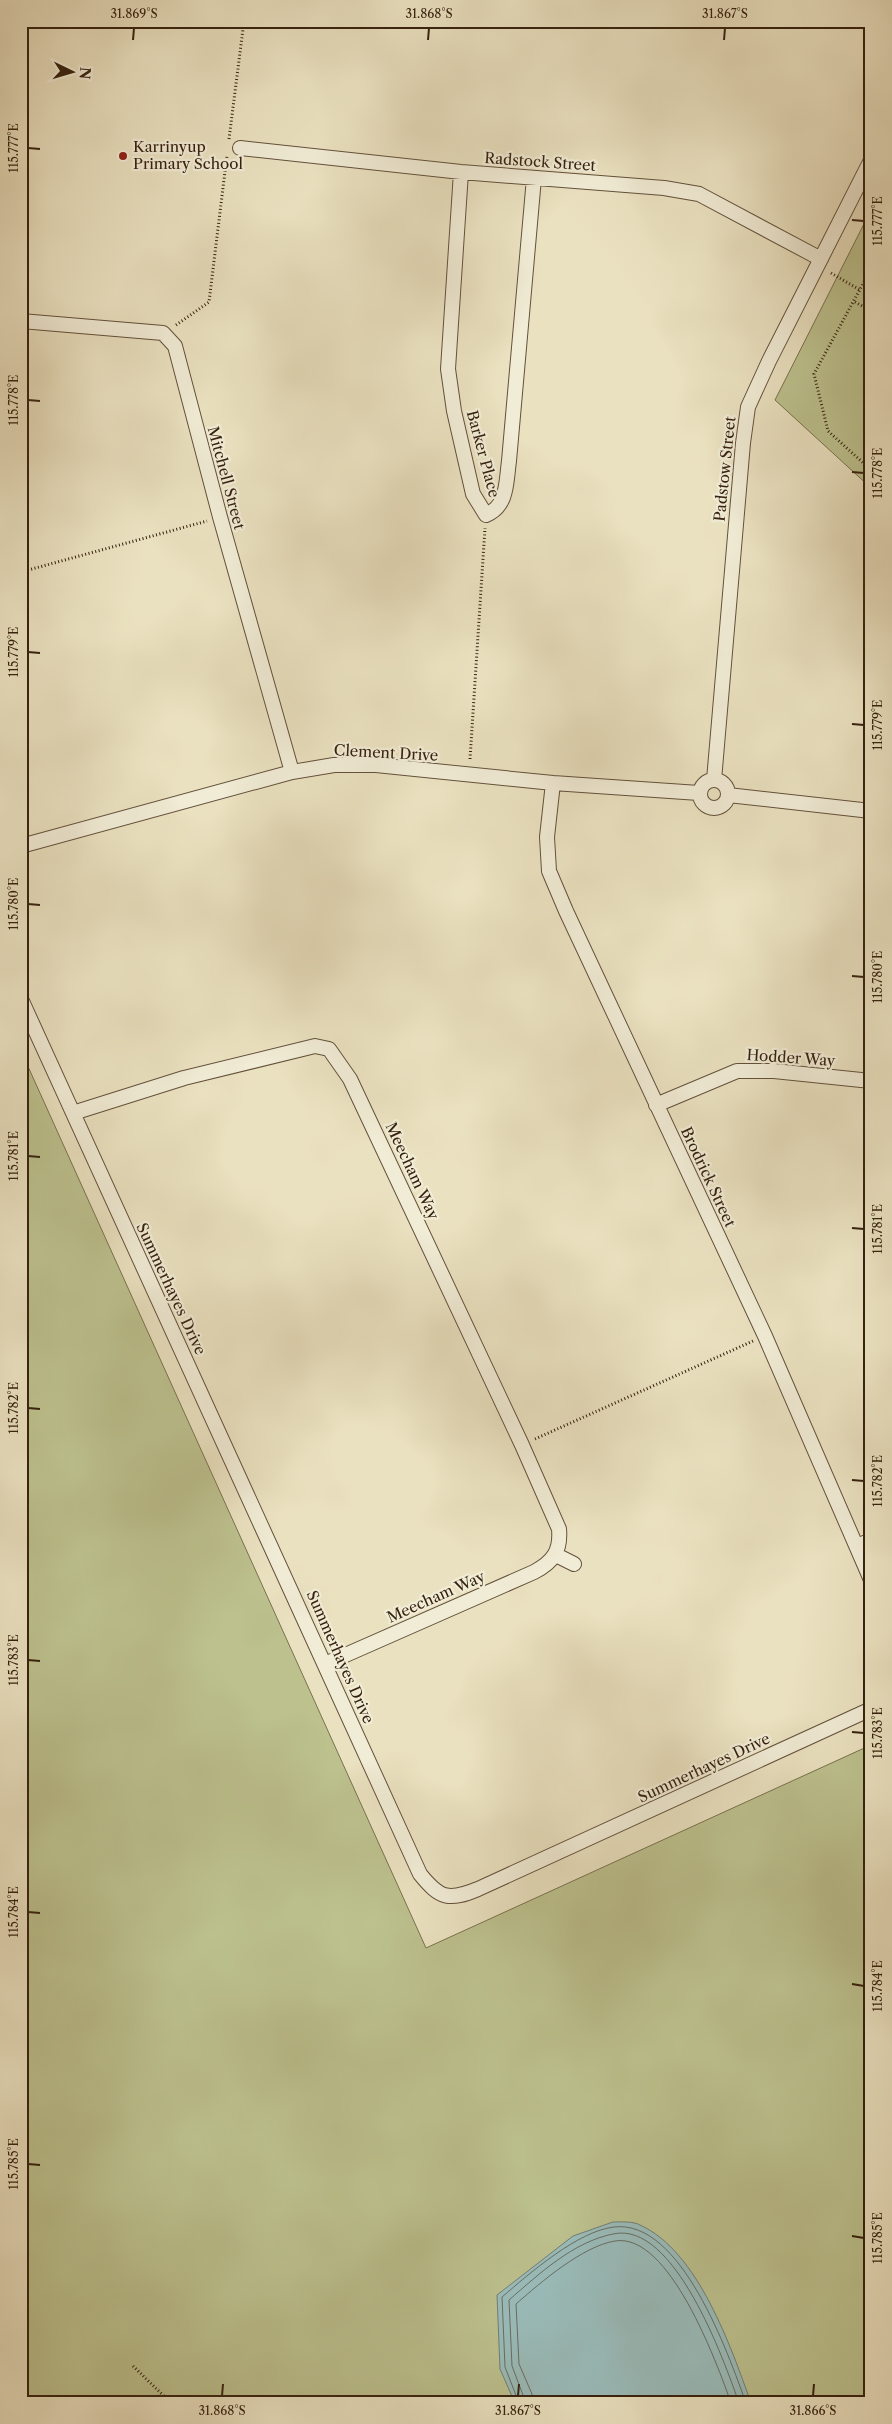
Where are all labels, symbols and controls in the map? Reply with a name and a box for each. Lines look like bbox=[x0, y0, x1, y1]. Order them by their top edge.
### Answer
text: 31.869°S bbox=[110, 6, 158, 21]
text: 31.868°S bbox=[405, 6, 453, 21]
text: 31.867°S bbox=[702, 6, 748, 21]
north arrow bbox=[48, 48, 98, 98]
text: N bbox=[75, 66, 94, 80]
text: 115.777°E bbox=[6, 123, 21, 173]
place label: Karrinyup Primary School bbox=[133, 137, 244, 173]
street label: Radstock Street bbox=[484, 148, 597, 175]
marker: Karrinyup Primary School bbox=[117, 150, 129, 162]
text: 115.777°E bbox=[870, 196, 885, 246]
text: 115.778°E bbox=[6, 375, 21, 425]
street label: Barker Place bbox=[463, 408, 504, 500]
street label: Padstow Street bbox=[710, 415, 740, 523]
street label: Mitchell Street bbox=[204, 424, 250, 532]
text: 115.778°E bbox=[870, 448, 885, 498]
text: 115.779°E bbox=[6, 627, 21, 677]
text: 115.779°E bbox=[870, 700, 885, 750]
street label: Clement Drive bbox=[333, 740, 439, 765]
text: 115.780°E bbox=[6, 878, 21, 930]
text: 115.780°E bbox=[870, 951, 885, 1003]
street label: Hodder Way bbox=[746, 1045, 837, 1070]
street label: Meecham Way bbox=[382, 1119, 444, 1223]
street label: Brodrick Street bbox=[677, 1124, 740, 1231]
text: 115.781°E bbox=[6, 1131, 21, 1181]
text: 115.781°E bbox=[870, 1204, 885, 1254]
street label: Summerhayes Drive bbox=[132, 1220, 210, 1358]
text: 115.782°E bbox=[6, 1382, 21, 1434]
text: 115.782°E bbox=[870, 1455, 885, 1507]
street label: Meecham Way bbox=[384, 1566, 488, 1627]
street label: Summerhayes Drive bbox=[303, 1587, 378, 1726]
text: 115.783°E bbox=[6, 1634, 21, 1686]
text: 115.783°E bbox=[870, 1707, 885, 1759]
street label: Summerhayes Drive bbox=[635, 1729, 773, 1807]
text: 115.784°E bbox=[6, 1886, 21, 1938]
text: 115.784°E bbox=[870, 1960, 885, 2012]
text: 115.785°E bbox=[6, 2138, 21, 2190]
text: 115.785°E bbox=[870, 2212, 885, 2264]
text: 31.868°S bbox=[198, 2403, 246, 2418]
text: 31.867°S bbox=[495, 2403, 541, 2418]
text: 31.866°S bbox=[790, 2403, 836, 2418]

